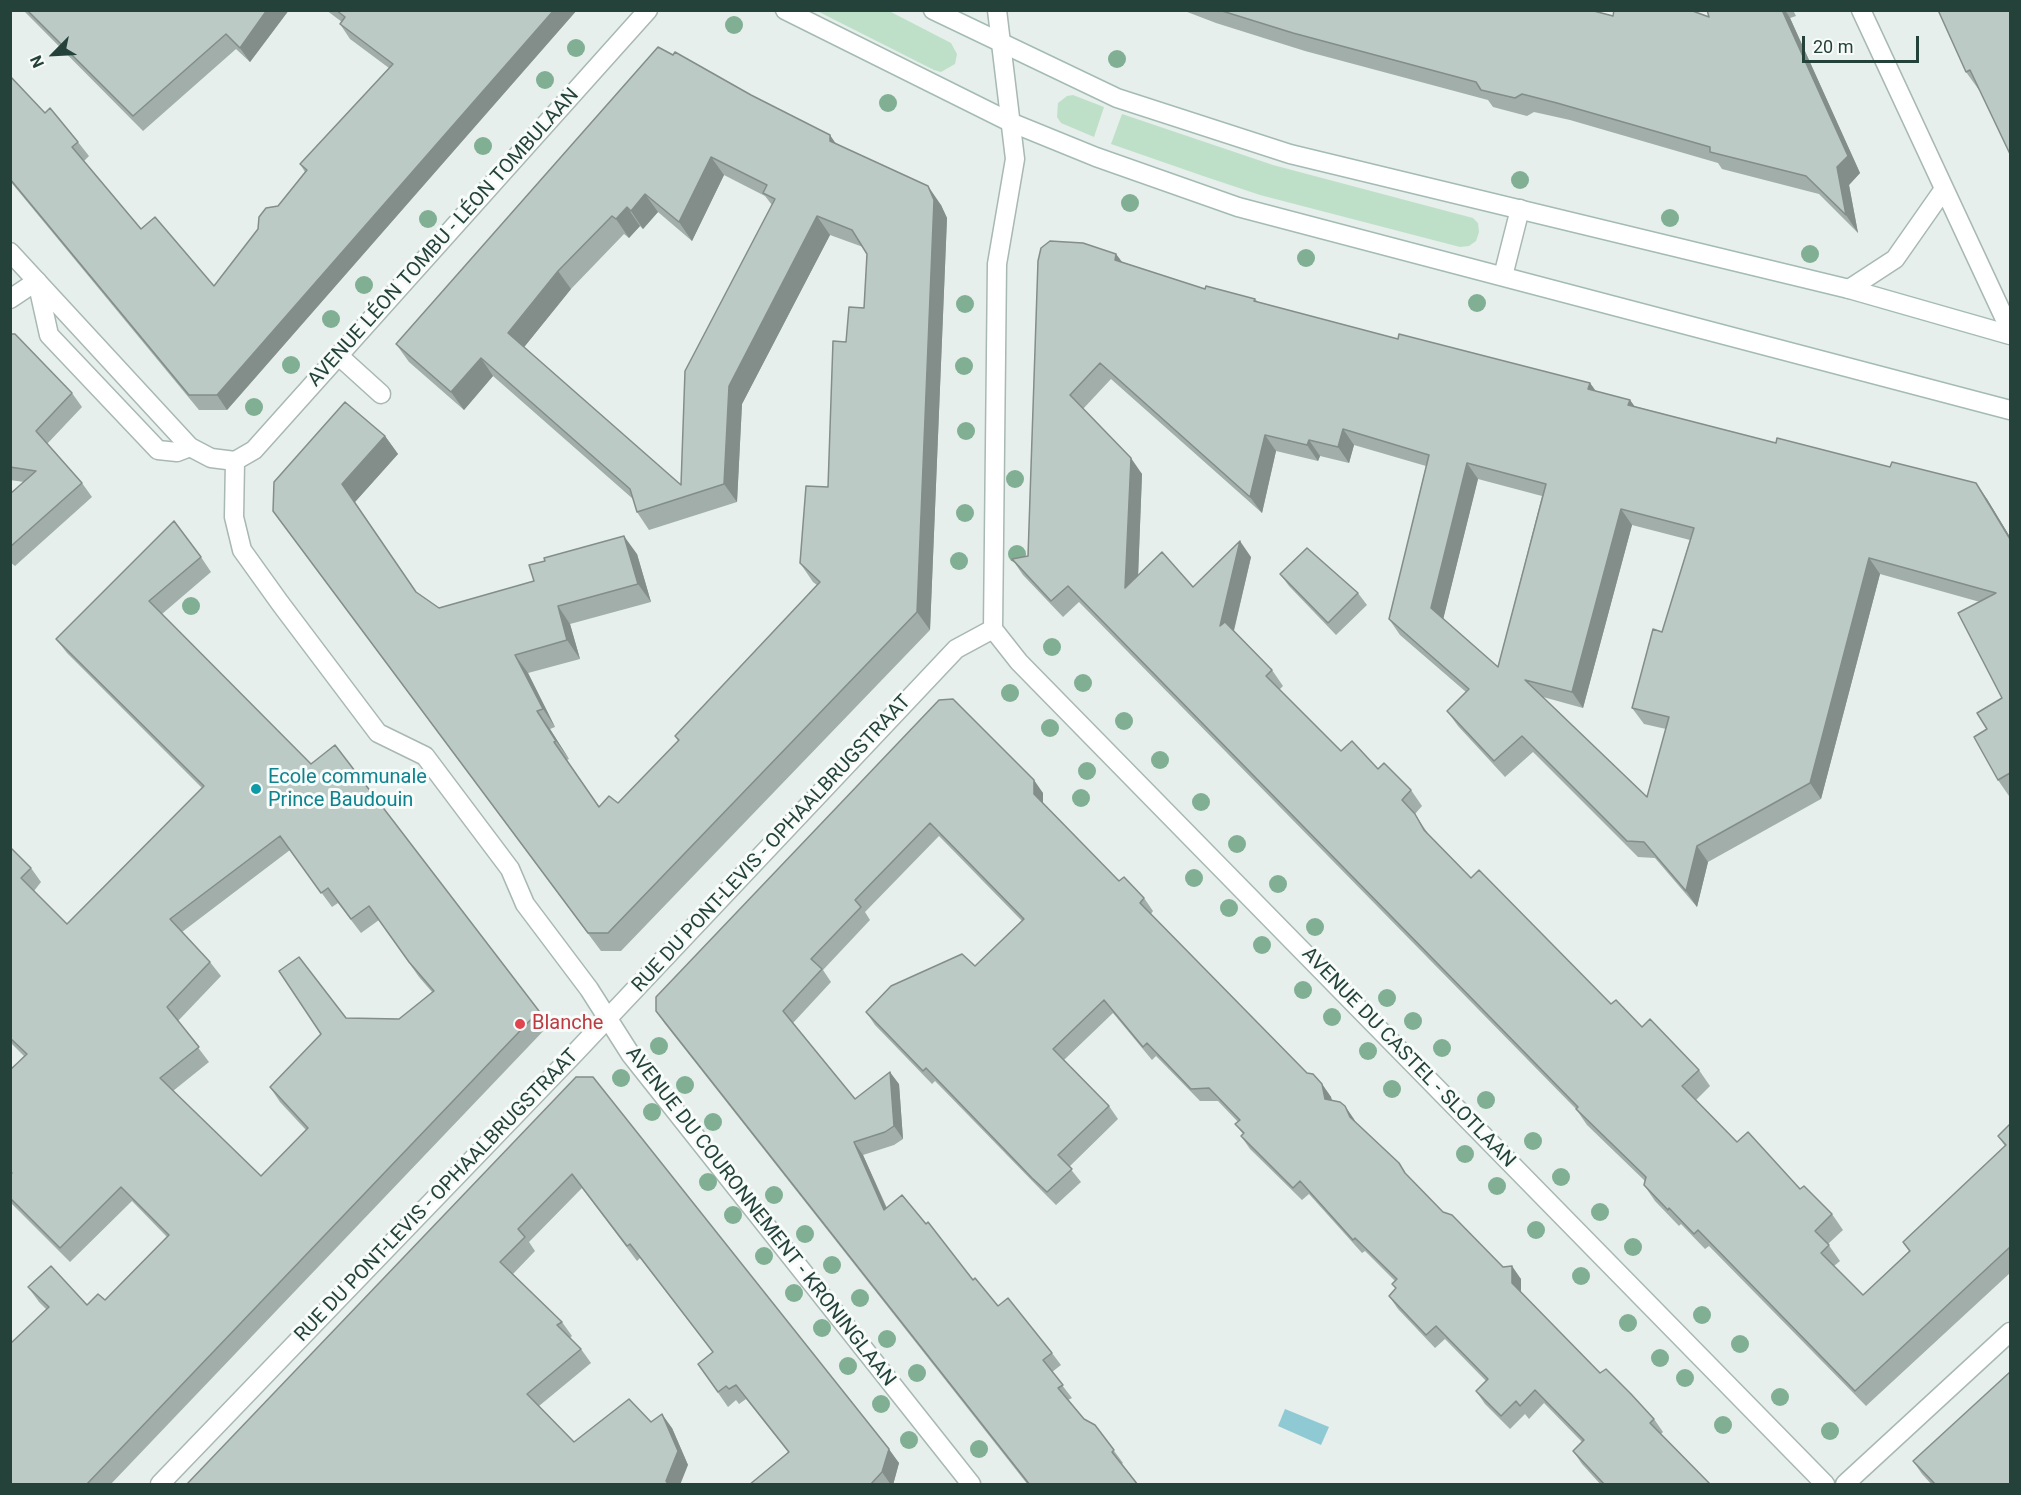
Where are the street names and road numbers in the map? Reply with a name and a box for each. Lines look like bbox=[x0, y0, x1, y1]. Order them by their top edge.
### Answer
street label: AVENUE LÉON TOMBU - LÉON TOMBULAAN bbox=[303, 84, 585, 392]
street label: RUE DU PONT-LEVIS - OPHAALBRUGSTRAAT bbox=[628, 690, 916, 998]
street label: AVENUE DU CASTEL - SLOTLAAN bbox=[1296, 943, 1520, 1173]
street label: AVENUE DU COURONNEMENT - KRONINGLAAN bbox=[620, 1042, 900, 1392]
street label: RUE DU PONT-LEVIS - OPHAALBRUGSTRAAT bbox=[290, 1045, 584, 1347]

